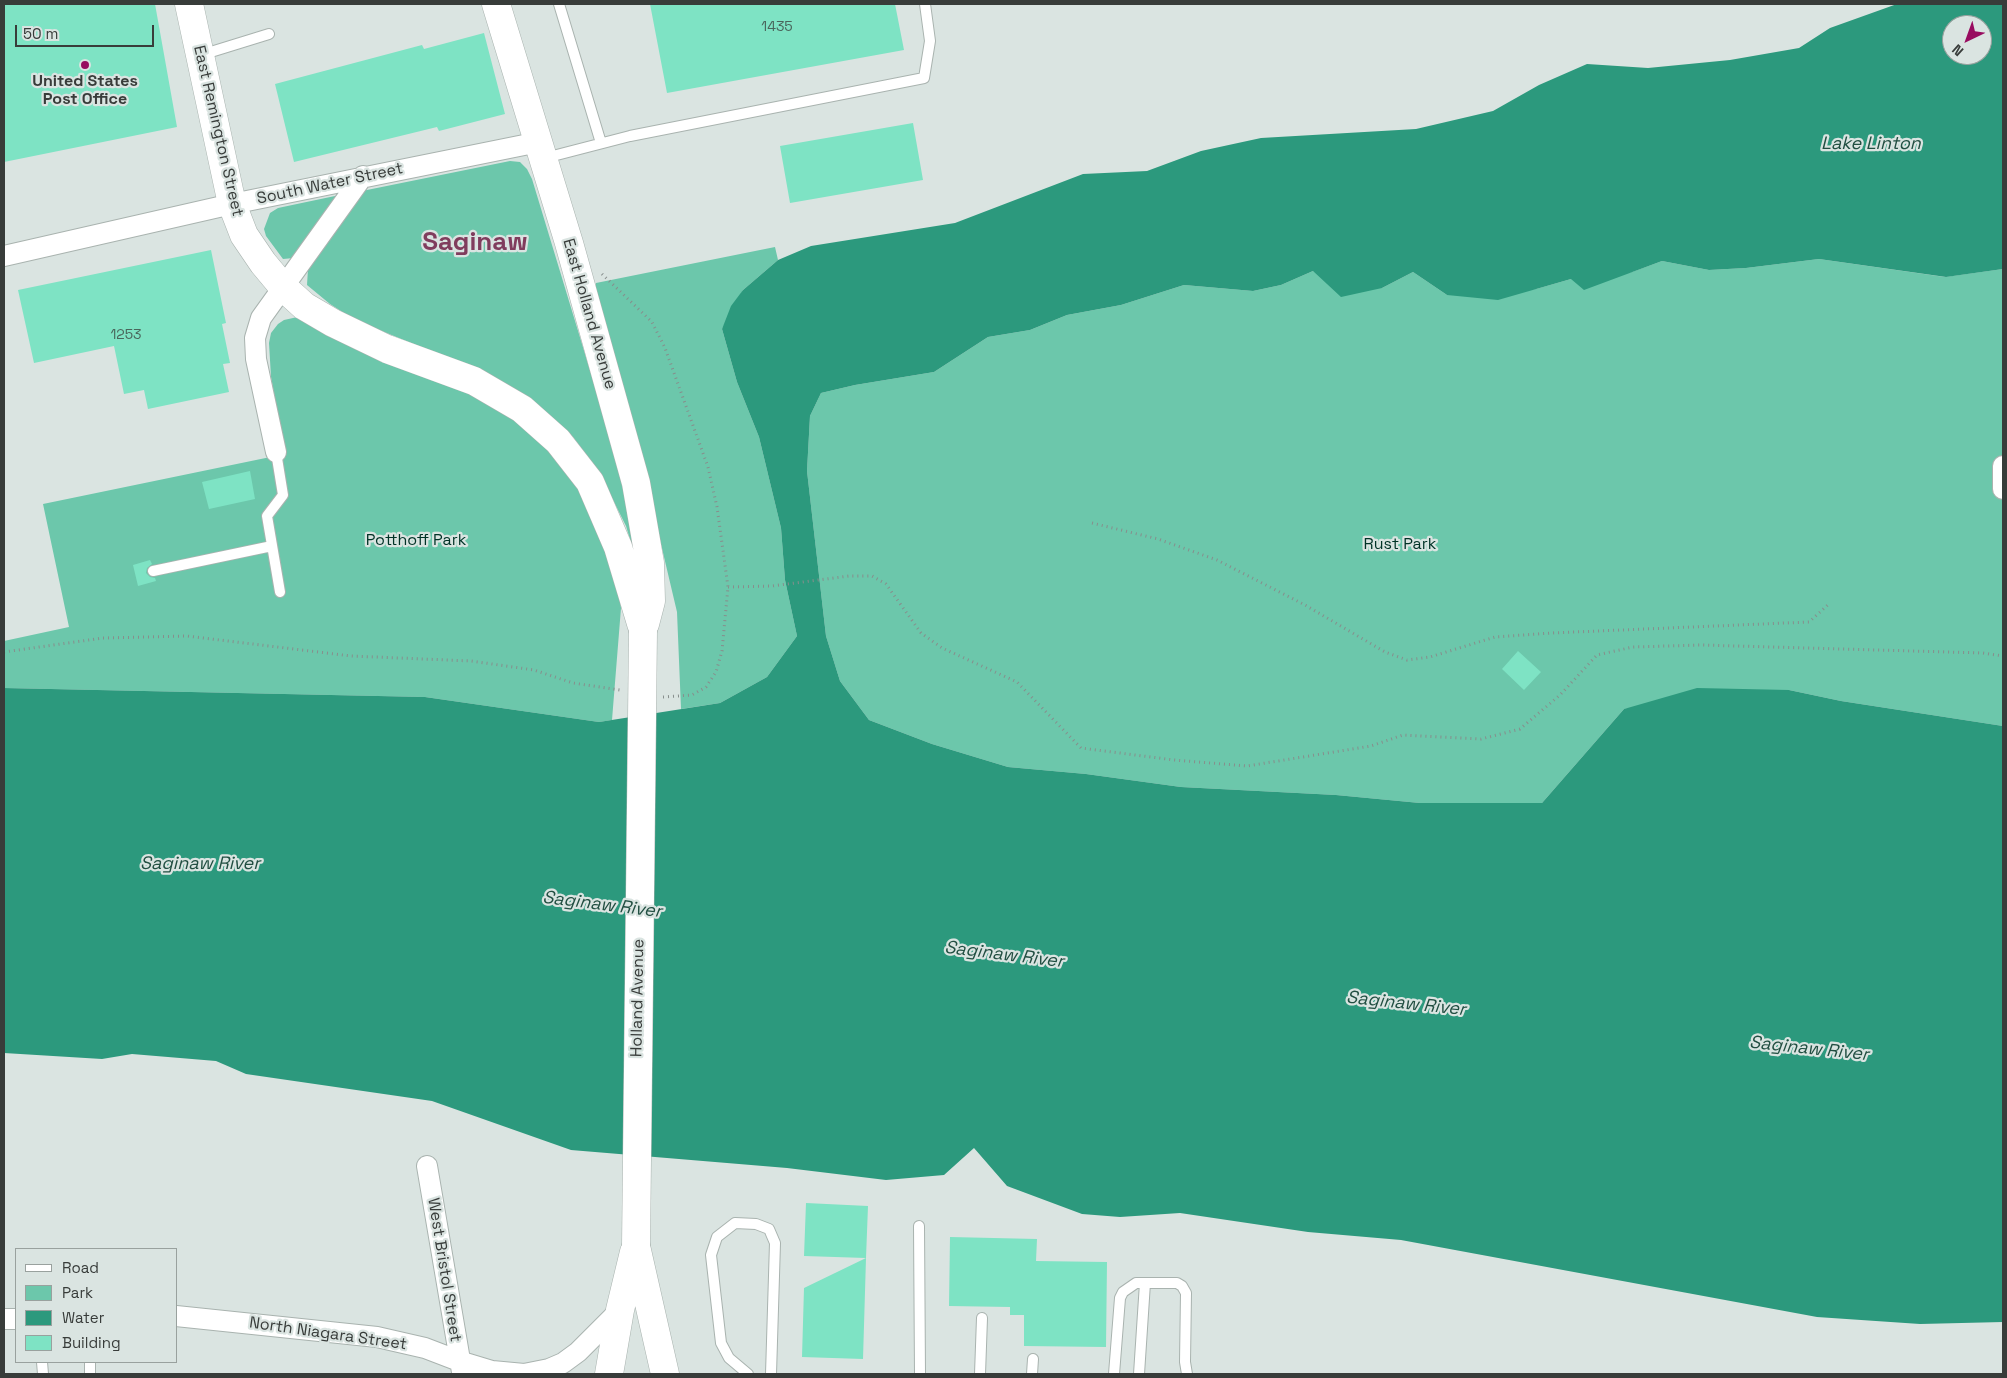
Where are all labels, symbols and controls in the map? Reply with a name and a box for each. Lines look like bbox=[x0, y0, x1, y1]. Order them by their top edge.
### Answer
scale bar bbox=[18, 15, 156, 47]
north arrow bbox=[1942, 15, 1992, 65]
house number: 1435 bbox=[761, 19, 793, 35]
text: 50 m bbox=[23, 24, 58, 43]
text: N bbox=[1948, 41, 1967, 60]
street label: East Remington Street bbox=[189, 44, 247, 218]
marker: United States Post Office bbox=[79, 59, 91, 71]
place label: United States Post Office bbox=[32, 72, 138, 110]
water label: Lake Linton bbox=[1821, 133, 1921, 155]
street label: South Water Street bbox=[255, 159, 405, 209]
district label: Saginaw bbox=[422, 227, 528, 259]
street label: East Holland Avenue bbox=[558, 236, 620, 392]
house number: 1253 bbox=[110, 327, 142, 343]
park label: Potthoff Park bbox=[366, 531, 466, 551]
park label: Rust Park bbox=[1364, 535, 1436, 555]
water label: Saginaw River bbox=[140, 853, 260, 875]
water label: Saginaw River bbox=[541, 887, 663, 923]
water label: Saginaw River bbox=[943, 937, 1065, 973]
street label: Holland Avenue bbox=[627, 939, 649, 1057]
water label: Saginaw River bbox=[1345, 987, 1467, 1021]
water label: Saginaw River bbox=[1748, 1032, 1870, 1066]
street label: West Bristol Street bbox=[423, 1197, 465, 1343]
legend bbox=[15, 1248, 178, 1363]
text: Road bbox=[62, 1258, 99, 1277]
text: Park bbox=[62, 1283, 93, 1302]
text: Water bbox=[62, 1308, 104, 1327]
street label: North Niagara Street bbox=[248, 1313, 408, 1355]
text: Building bbox=[62, 1333, 121, 1352]

